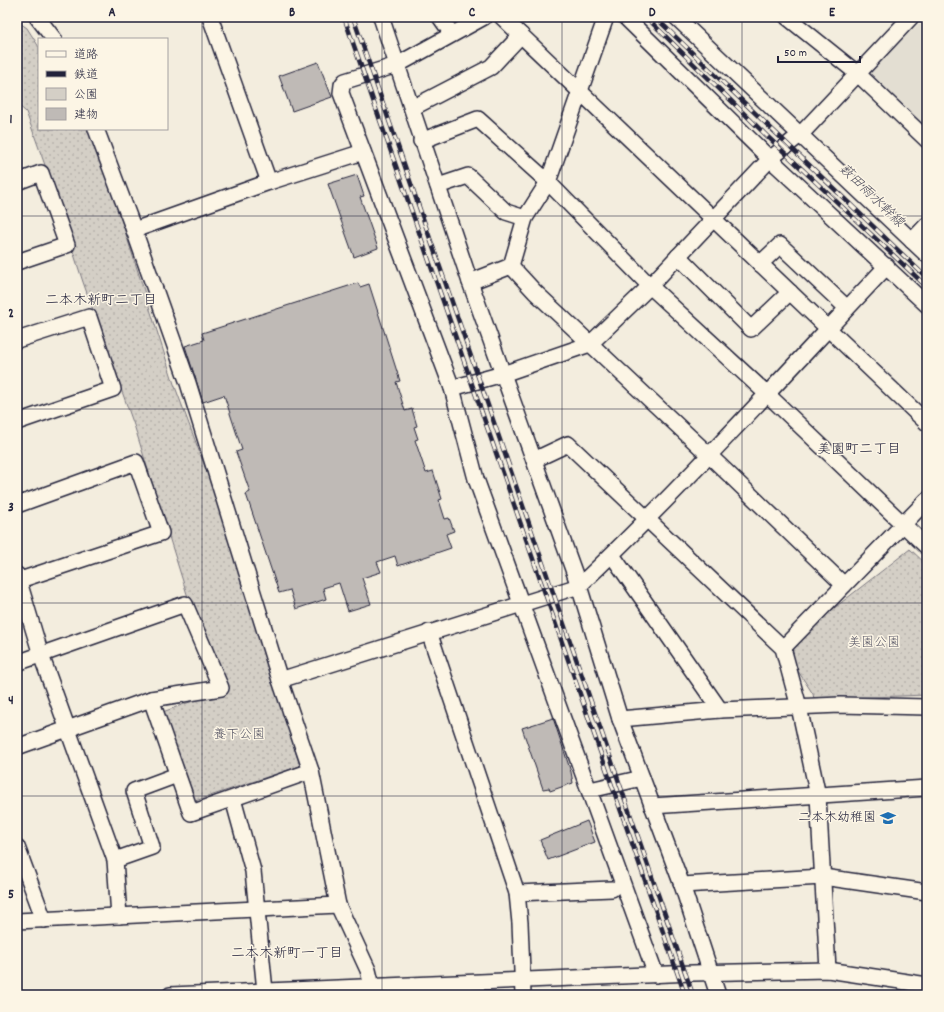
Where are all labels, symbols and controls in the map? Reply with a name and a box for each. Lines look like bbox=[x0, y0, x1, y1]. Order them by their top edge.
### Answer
text: A bbox=[108, 4, 116, 23]
text: B bbox=[289, 4, 295, 23]
text: C bbox=[469, 4, 476, 23]
text: D bbox=[649, 4, 656, 23]
text: E bbox=[829, 4, 836, 23]
legend bbox=[38, 38, 168, 130]
scale bar bbox=[778, 38, 860, 64]
text: 50 m bbox=[784, 45, 807, 62]
text: 道路 bbox=[74, 47, 98, 64]
text: 鉄道 bbox=[74, 67, 98, 84]
text: 公園 bbox=[74, 87, 98, 104]
text: 建物 bbox=[74, 107, 98, 124]
text: 1 bbox=[10, 111, 13, 130]
water label: 薮田雨水幹線 bbox=[834, 160, 909, 233]
district label: 二本木新町二丁目 bbox=[45, 291, 157, 311]
text: 2 bbox=[8, 305, 14, 324]
district label: 美園町二丁目 bbox=[817, 440, 901, 460]
text: 3 bbox=[8, 499, 14, 518]
park label: 美園公園 bbox=[848, 634, 900, 653]
text: 4 bbox=[8, 692, 14, 711]
park label: 養下公園 bbox=[213, 726, 265, 745]
place label: 二本木幼稚園 bbox=[798, 809, 876, 828]
school or university icon: 二本木幼稚園 bbox=[879, 809, 897, 827]
text: 5 bbox=[8, 886, 14, 905]
district label: 二本木新町一丁目 bbox=[231, 944, 343, 964]

